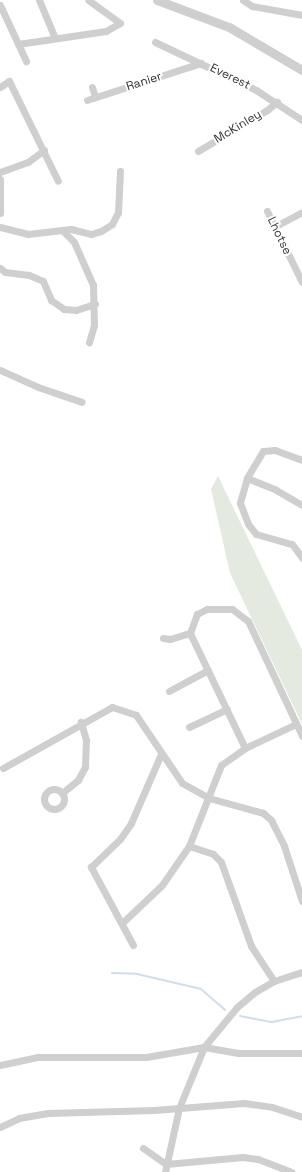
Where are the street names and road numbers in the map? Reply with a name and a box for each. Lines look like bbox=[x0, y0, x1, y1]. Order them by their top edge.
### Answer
street label: Everest bbox=[207, 61, 253, 93]
street label: Ranier bbox=[124, 70, 164, 94]
street label: McKinley bbox=[212, 107, 264, 147]
street label: Lhotse bbox=[264, 215, 294, 257]

